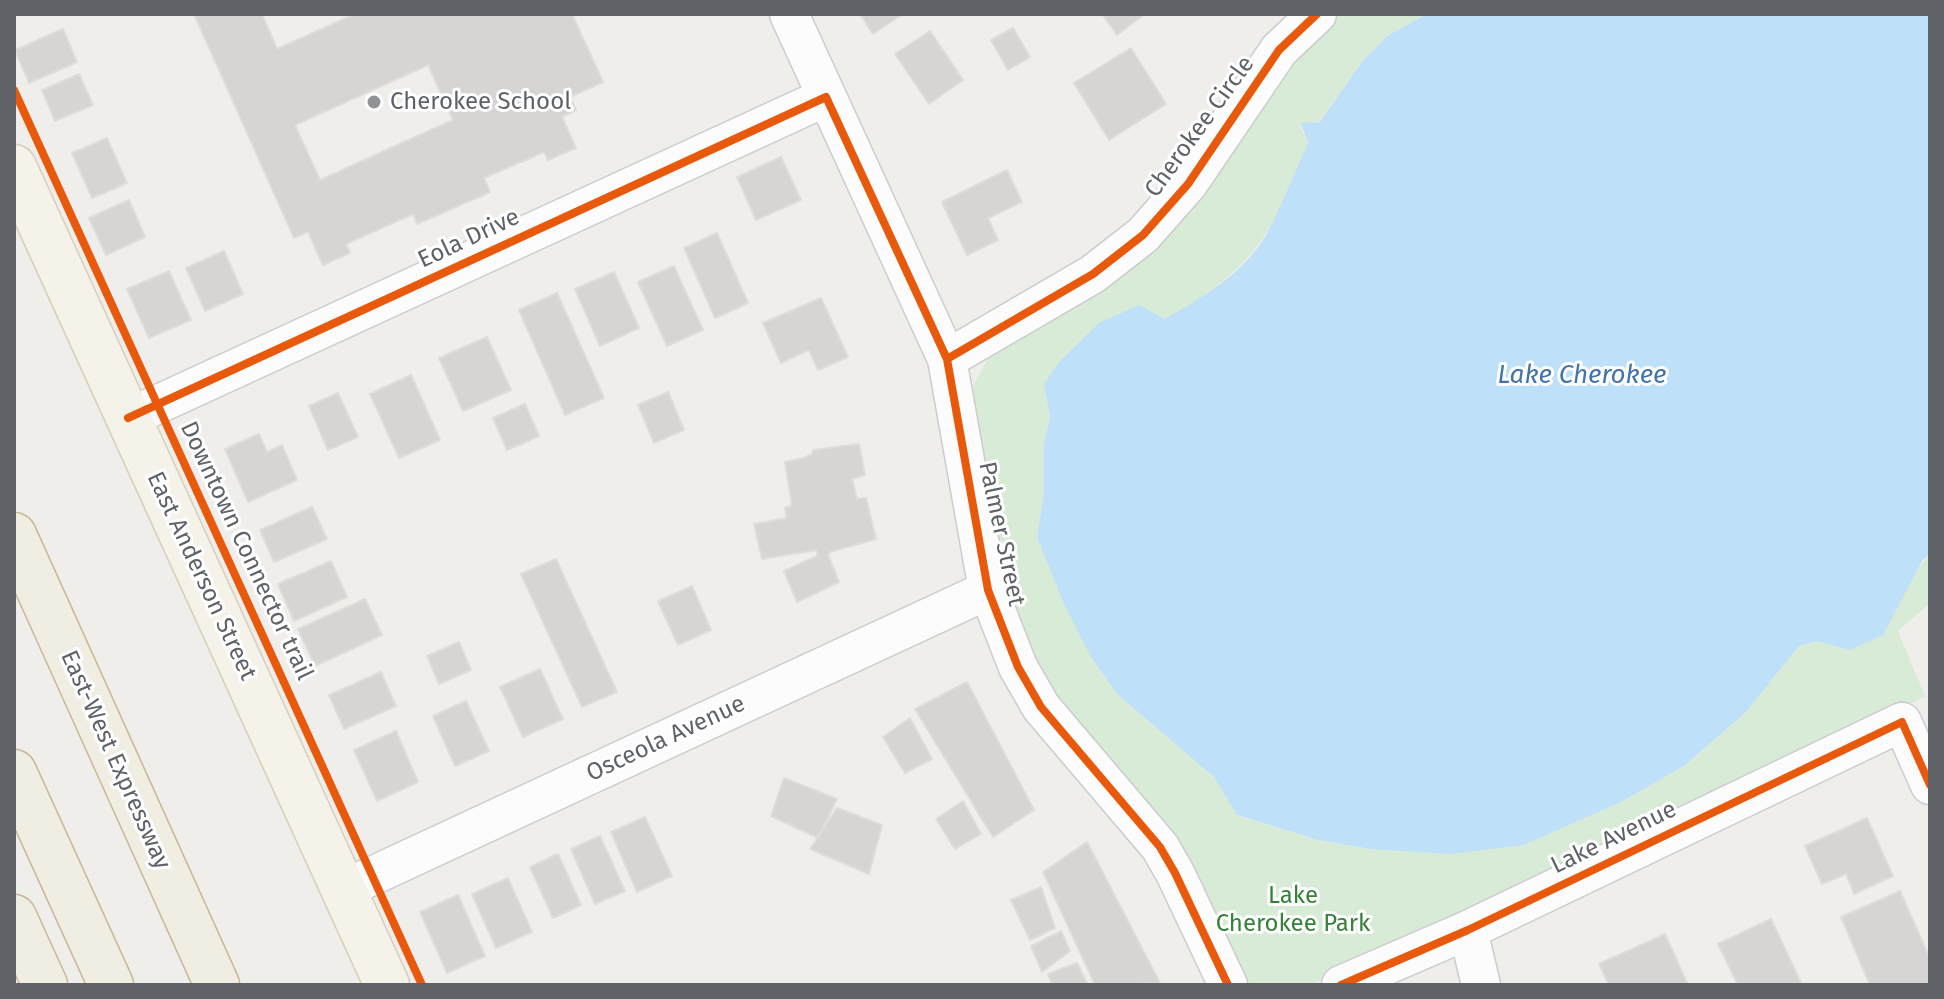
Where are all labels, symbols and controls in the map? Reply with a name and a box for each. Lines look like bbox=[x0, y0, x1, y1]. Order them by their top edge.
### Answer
street label: Cherokee Circle bbox=[1139, 51, 1261, 203]
place label: Cherokee School bbox=[390, 88, 571, 116]
marker: Cherokee School bbox=[365, 93, 383, 111]
street label: Eola Drive bbox=[414, 203, 524, 275]
water label: Lake Cherokee bbox=[1497, 360, 1667, 392]
street label: Downtown Connector trail bbox=[173, 417, 319, 685]
street label: Palmer Street bbox=[972, 459, 1030, 609]
street label: East Anderson Street bbox=[140, 467, 262, 685]
street label: East-West Expressway bbox=[54, 646, 176, 874]
street label: Osceola Avenue bbox=[582, 690, 750, 788]
street label: Lake Avenue bbox=[1547, 795, 1681, 881]
park label: Lake Cherokee Park bbox=[1216, 882, 1370, 938]

